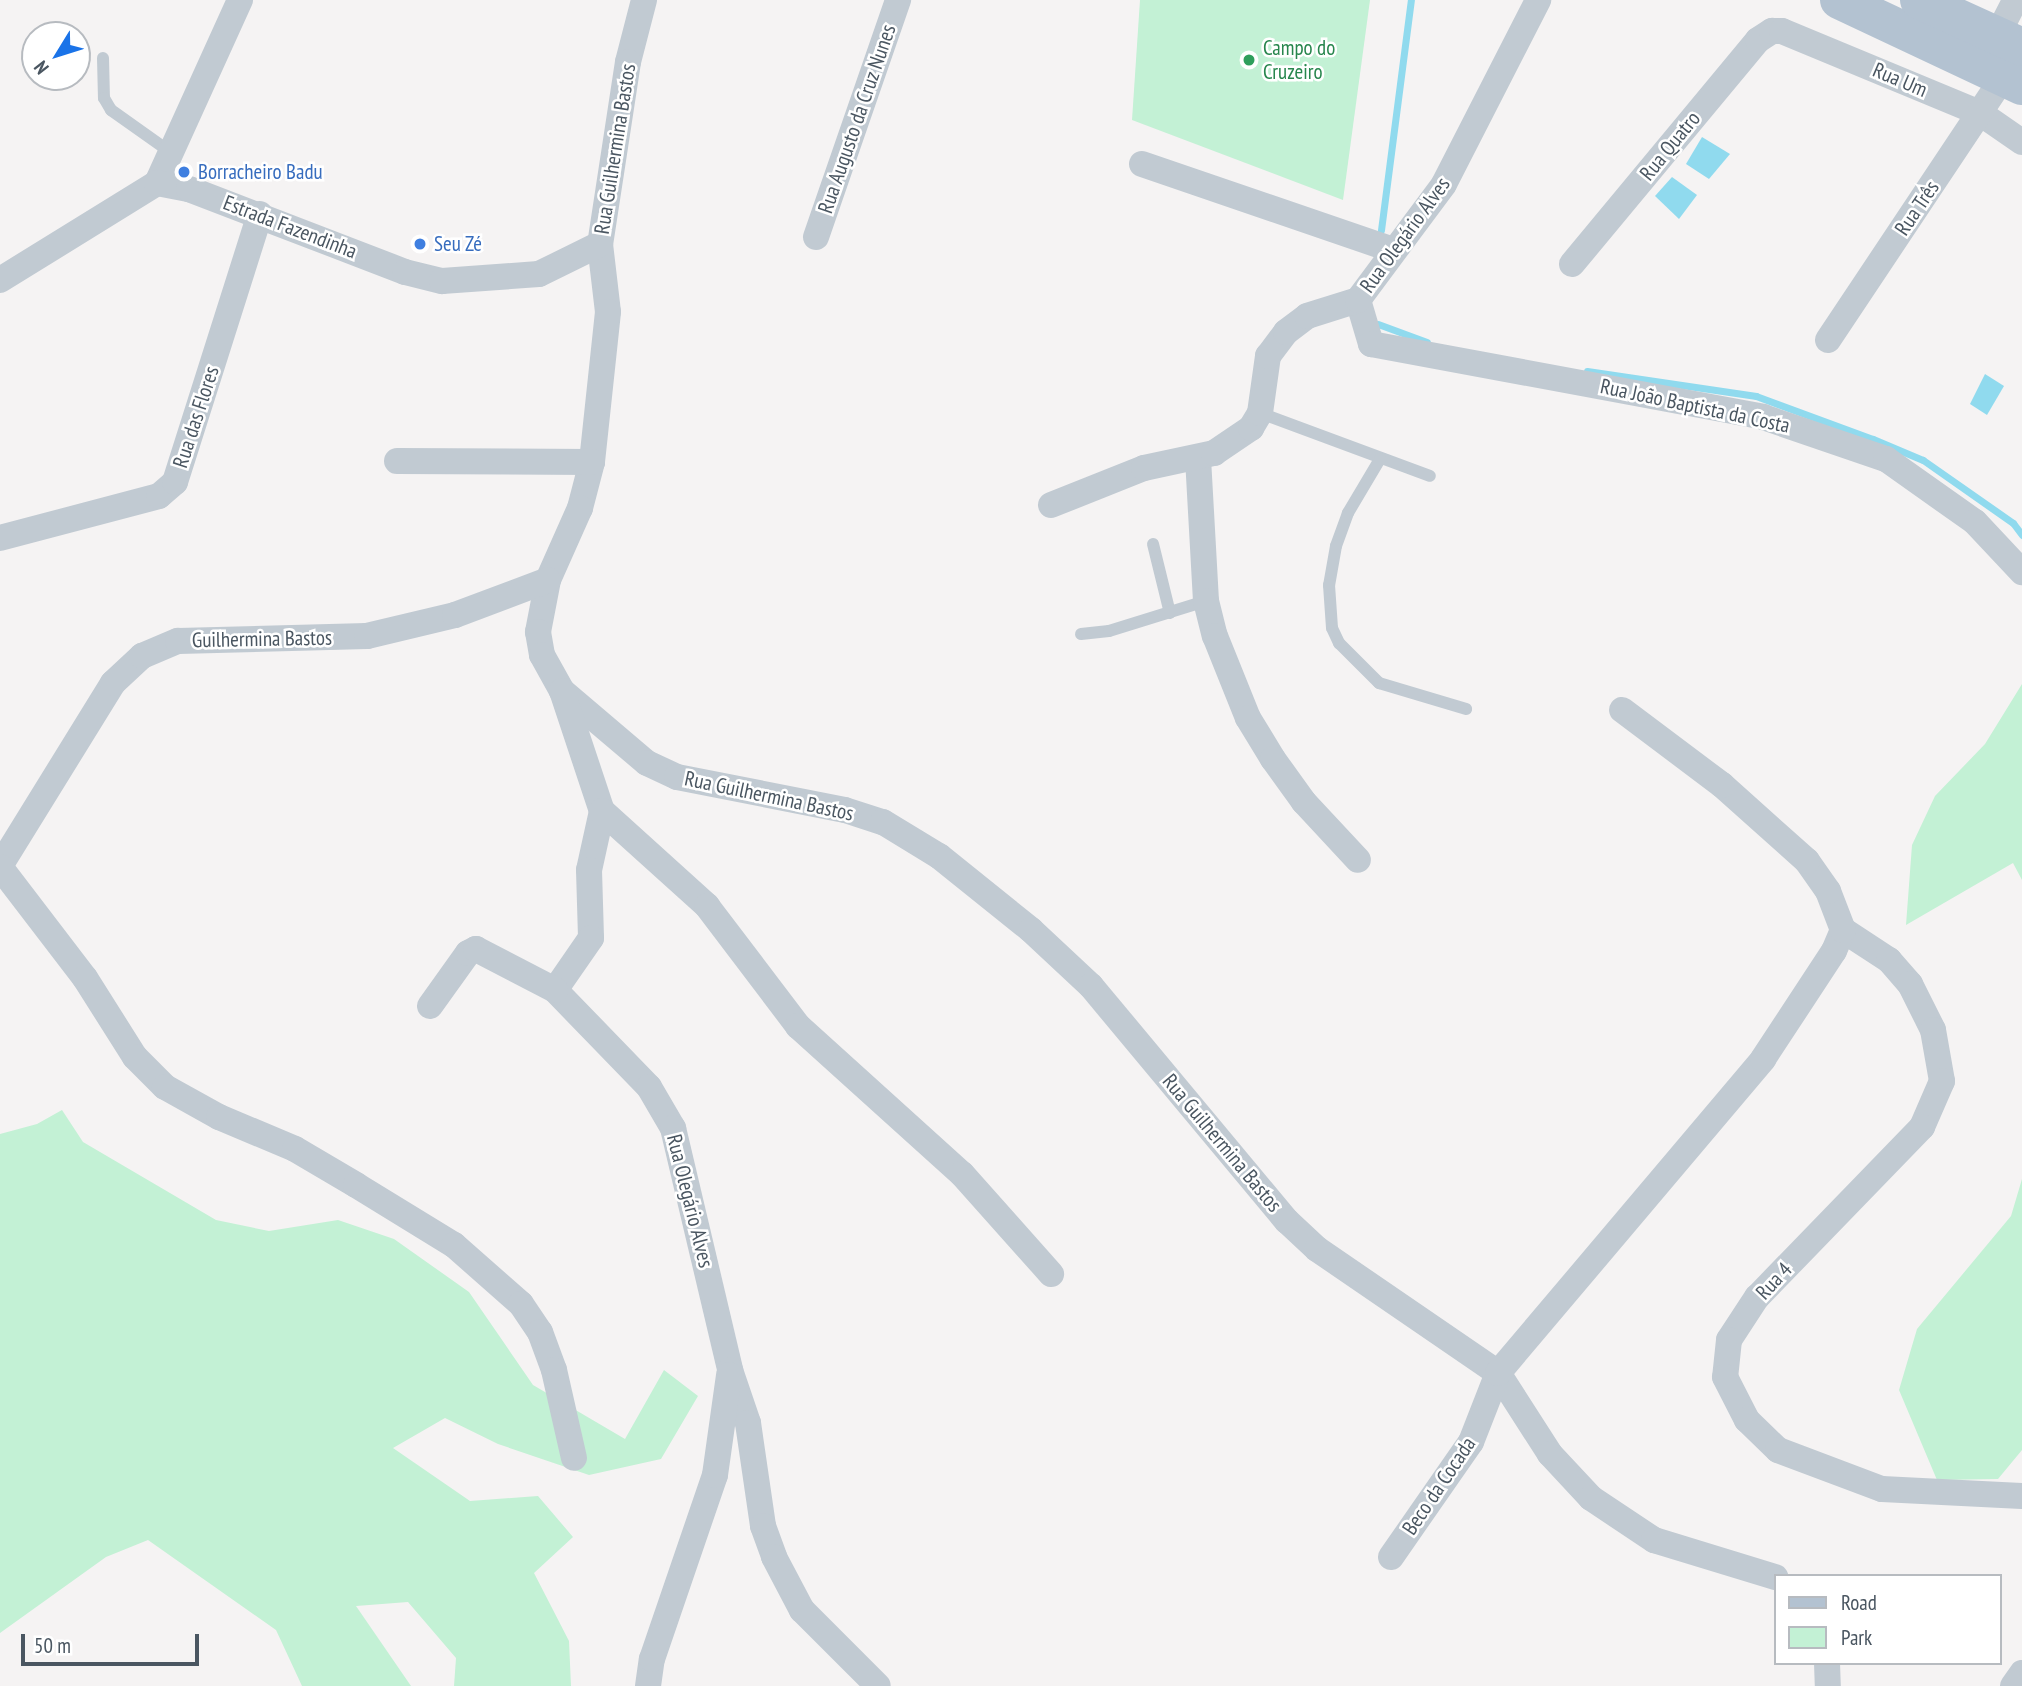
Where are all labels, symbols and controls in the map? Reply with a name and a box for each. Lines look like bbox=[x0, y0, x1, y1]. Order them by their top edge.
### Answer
north arrow bbox=[21, 21, 91, 91]
street label: Rua Augusto da Cruz Nunes bbox=[813, 21, 901, 217]
place label: Campo do Cruzeiro bbox=[1263, 35, 1335, 85]
marker: Campo do Cruzeiro bbox=[1241, 52, 1257, 68]
text: N bbox=[28, 56, 54, 79]
street label: Rua Um bbox=[1869, 57, 1931, 103]
street label: Rua Guilhermina Bastos bbox=[589, 62, 641, 236]
street label: Rua Quatro bbox=[1635, 106, 1705, 186]
place label: Borracheiro Badu bbox=[198, 159, 323, 185]
marker: Borracheiro Badu bbox=[176, 164, 192, 180]
street label: Rua Olegário Alves bbox=[1355, 172, 1455, 298]
street label: Rua Três bbox=[1889, 176, 1945, 240]
street label: Estrada Fazendinha bbox=[220, 190, 360, 264]
place label: Seu Zé bbox=[434, 231, 482, 257]
marker: Seu Zé bbox=[412, 236, 428, 252]
street label: Rua das Flores bbox=[168, 363, 224, 471]
street label: Rua João Baptista da Costa bbox=[1598, 374, 1792, 438]
street label: Guilhermina Bastos bbox=[192, 625, 332, 653]
street label: Rua Guilhermina Bastos bbox=[682, 766, 856, 826]
street label: Rua Guilhermina Bastos bbox=[1157, 1069, 1287, 1217]
street label: Rua Olegário Alves bbox=[661, 1131, 719, 1271]
street label: Rua 4 bbox=[1751, 1257, 1797, 1305]
street label: Beco da Cocada bbox=[1397, 1432, 1481, 1540]
legend bbox=[1773, 1574, 2001, 1665]
text: Road bbox=[1841, 1589, 1877, 1616]
scale bar bbox=[24, 1620, 203, 1664]
text: Park bbox=[1841, 1624, 1872, 1651]
text: 50 m bbox=[34, 1632, 71, 1659]

